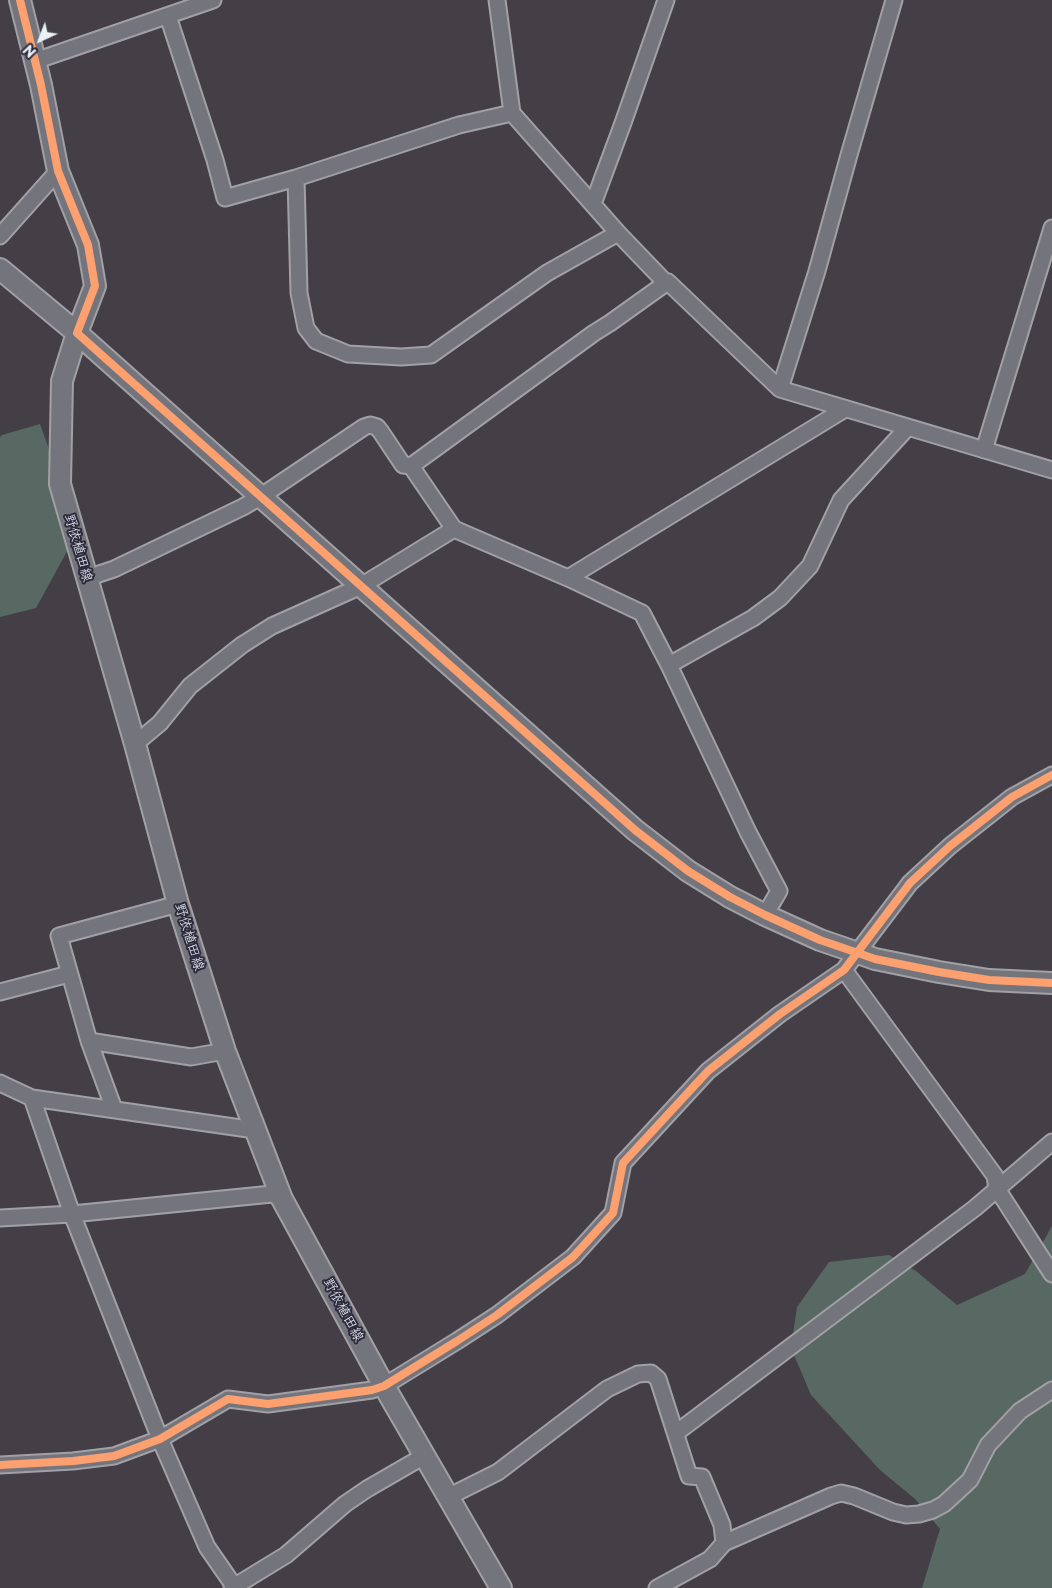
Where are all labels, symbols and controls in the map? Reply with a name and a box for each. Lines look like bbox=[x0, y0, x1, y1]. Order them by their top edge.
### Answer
north arrow bbox=[15, 15, 65, 65]
text: N bbox=[18, 40, 41, 63]
street label: 野依植田線 bbox=[60, 512, 96, 584]
street label: 野依植田線 bbox=[171, 901, 207, 973]
street label: 野依植田線 bbox=[319, 1275, 367, 1345]

